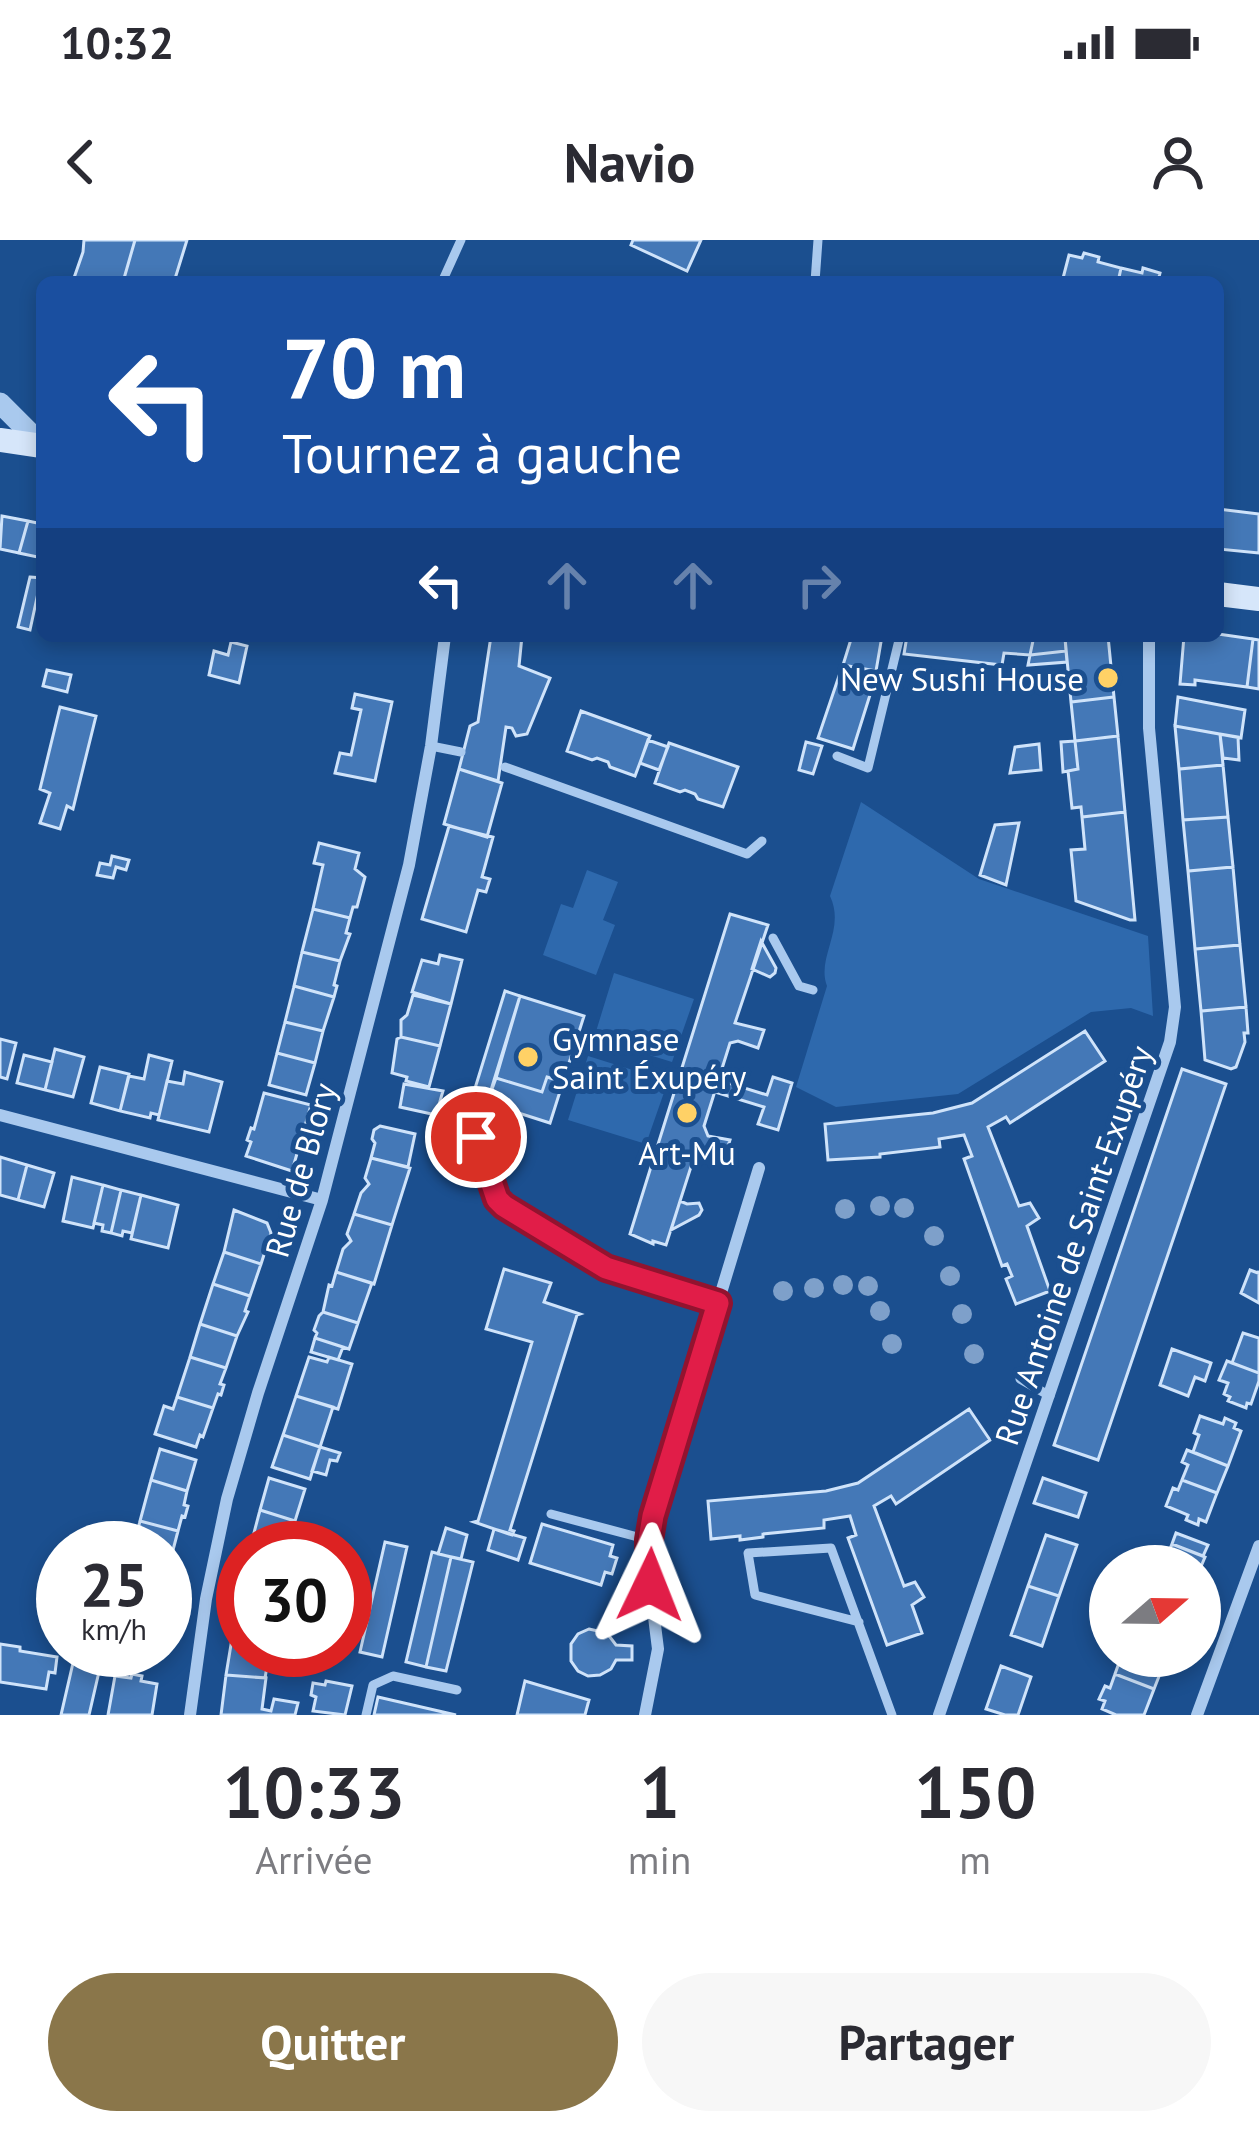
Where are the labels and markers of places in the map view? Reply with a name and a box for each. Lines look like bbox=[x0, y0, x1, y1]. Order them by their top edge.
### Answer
place label: New Sushi House bbox=[840, 657, 1084, 700]
marker: New Sushi House bbox=[1095, 665, 1121, 691]
place label: Gymnase Saint Éxupéry bbox=[552, 1017, 747, 1098]
marker: Gymnase Saint Éxupéry bbox=[515, 1044, 541, 1070]
pin bbox=[425, 1086, 527, 1188]
marker: Art-Mu bbox=[674, 1100, 700, 1126]
place label: Art-Mu bbox=[638, 1131, 736, 1174]

